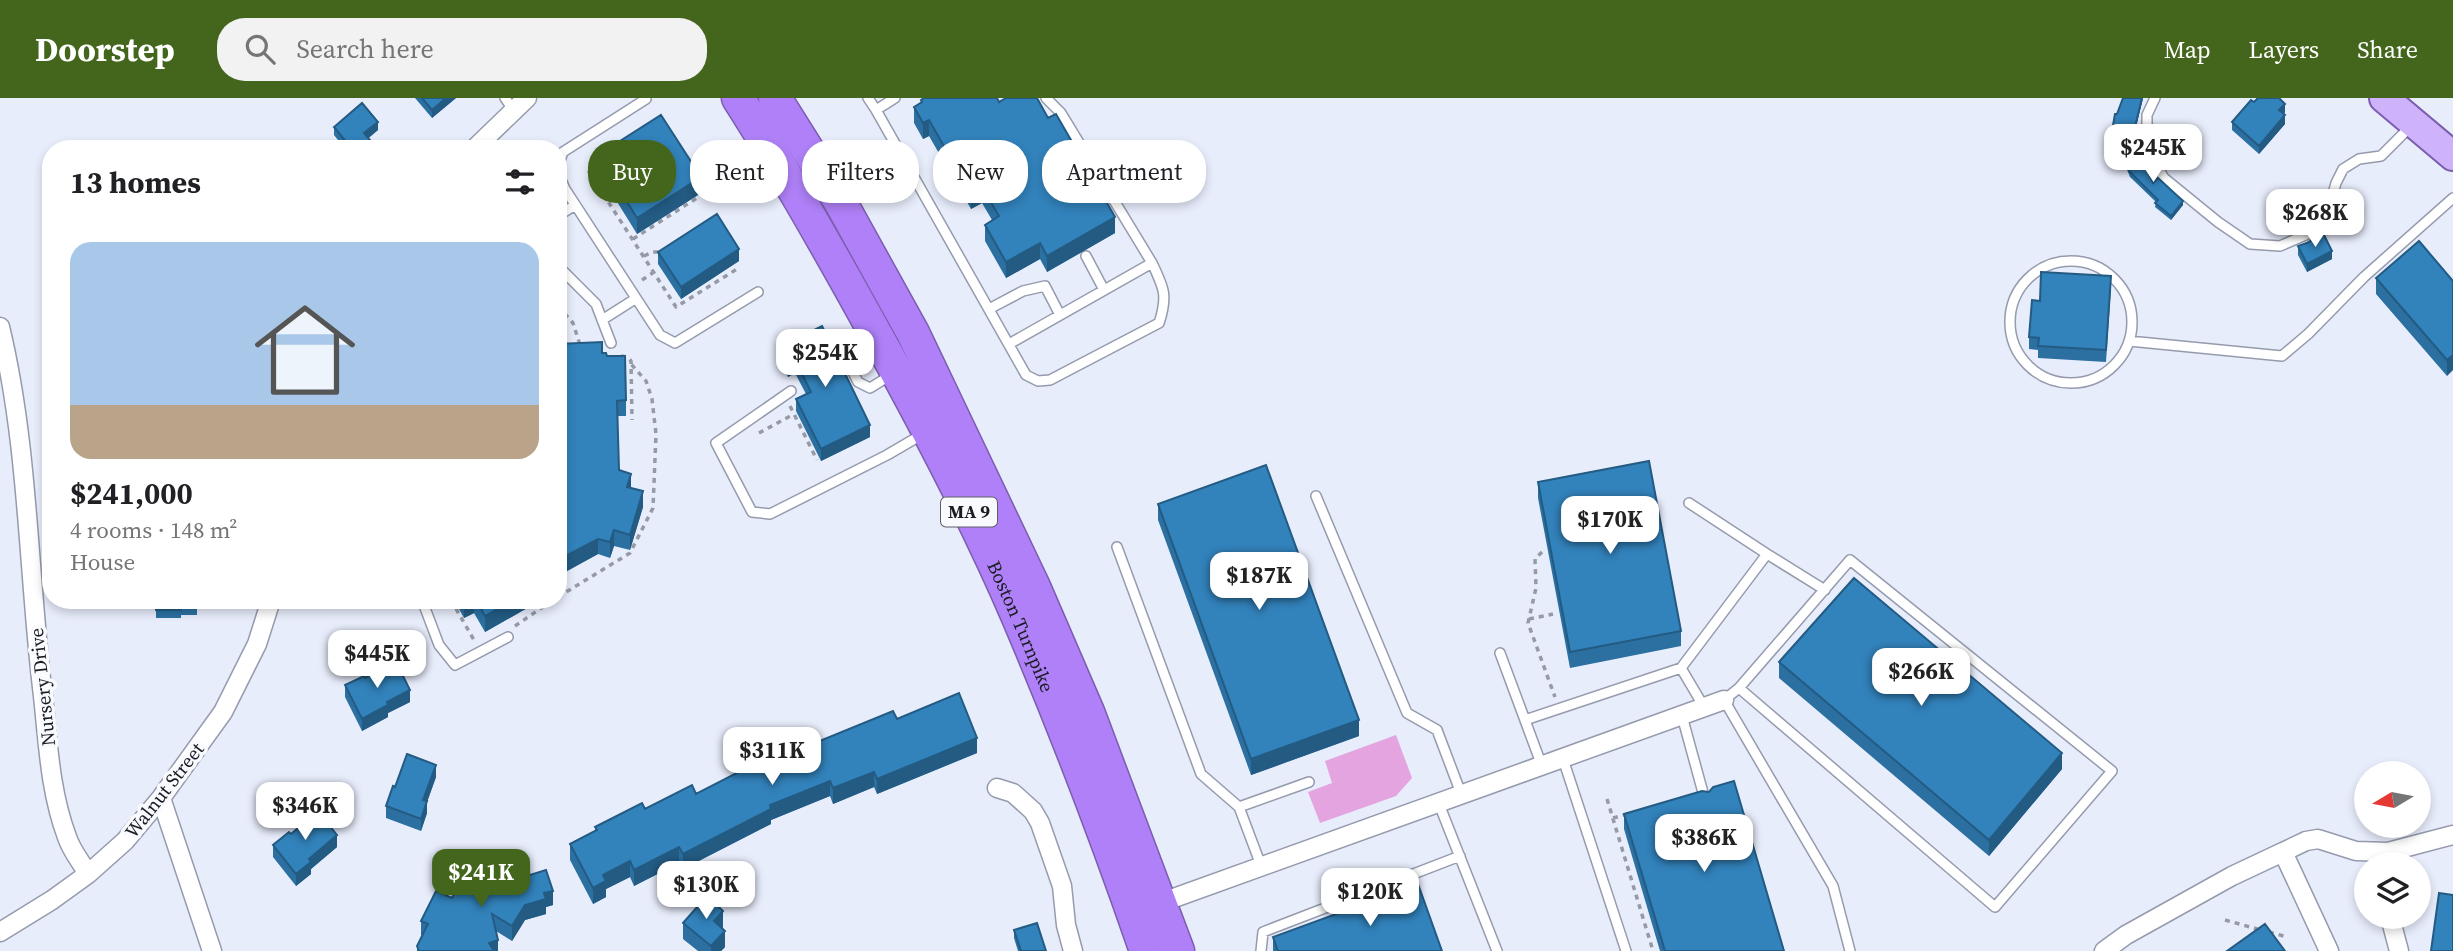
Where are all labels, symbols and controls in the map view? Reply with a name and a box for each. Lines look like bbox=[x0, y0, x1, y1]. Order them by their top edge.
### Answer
search box bbox=[217, 18, 707, 81]
text: Doorstep bbox=[35, 27, 175, 72]
icon: search bbox=[241, 30, 279, 68]
text: Search here bbox=[297, 31, 434, 67]
text: Map bbox=[2164, 33, 2211, 66]
text: Layers bbox=[2249, 33, 2319, 66]
text: Share bbox=[2357, 33, 2418, 66]
pin: $245K bbox=[2104, 125, 2202, 184]
text: $245K bbox=[2120, 131, 2186, 163]
chip: Buy bbox=[588, 140, 676, 203]
chip: Rent bbox=[690, 140, 788, 203]
chip: Filters bbox=[802, 140, 919, 203]
chip: New bbox=[933, 140, 1028, 203]
chip: Apartment bbox=[1042, 140, 1206, 203]
text: 13 homes bbox=[70, 162, 201, 203]
icon: filters bbox=[501, 163, 539, 201]
pin: $268K bbox=[2266, 190, 2364, 249]
text: $268K bbox=[2282, 196, 2348, 228]
icon: home bbox=[242, 287, 368, 413]
pin: $254K bbox=[776, 330, 874, 389]
text: $254K bbox=[792, 336, 858, 368]
text: $241,000 bbox=[70, 473, 193, 514]
pin: $170K bbox=[1561, 496, 1659, 556]
road number: MA 9 bbox=[941, 498, 997, 526]
text: $170K bbox=[1577, 503, 1643, 535]
text: 4 rooms · 148 m² bbox=[70, 514, 237, 546]
text: House bbox=[70, 546, 135, 578]
pin: $187K bbox=[1210, 552, 1308, 612]
street label: Boston Turnpike bbox=[981, 556, 1061, 696]
text: $187K bbox=[1226, 559, 1292, 591]
street label: Nursery Drive bbox=[23, 627, 61, 747]
pin: $445K bbox=[328, 630, 426, 690]
text: $445K bbox=[344, 637, 410, 669]
pin: $266K bbox=[1872, 648, 1970, 708]
text: $266K bbox=[1888, 655, 1954, 687]
pin: $311K bbox=[723, 728, 821, 787]
text: $311K bbox=[739, 734, 805, 766]
street label: Walnut Street bbox=[119, 736, 210, 843]
north arrow bbox=[2354, 761, 2431, 838]
map controls bbox=[2354, 761, 2431, 929]
pin: $346K bbox=[256, 782, 354, 842]
text: $346K bbox=[272, 789, 338, 821]
pin: $386K bbox=[1655, 814, 1753, 874]
text: $386K bbox=[1671, 821, 1737, 853]
pin: $241K bbox=[432, 850, 530, 909]
button: layers bbox=[2354, 852, 2431, 929]
text: $241K bbox=[448, 856, 514, 888]
pin: $130K bbox=[657, 862, 755, 921]
text: $130K bbox=[673, 868, 739, 900]
pin: $120K bbox=[1321, 868, 1419, 928]
text: $120K bbox=[1337, 875, 1403, 907]

